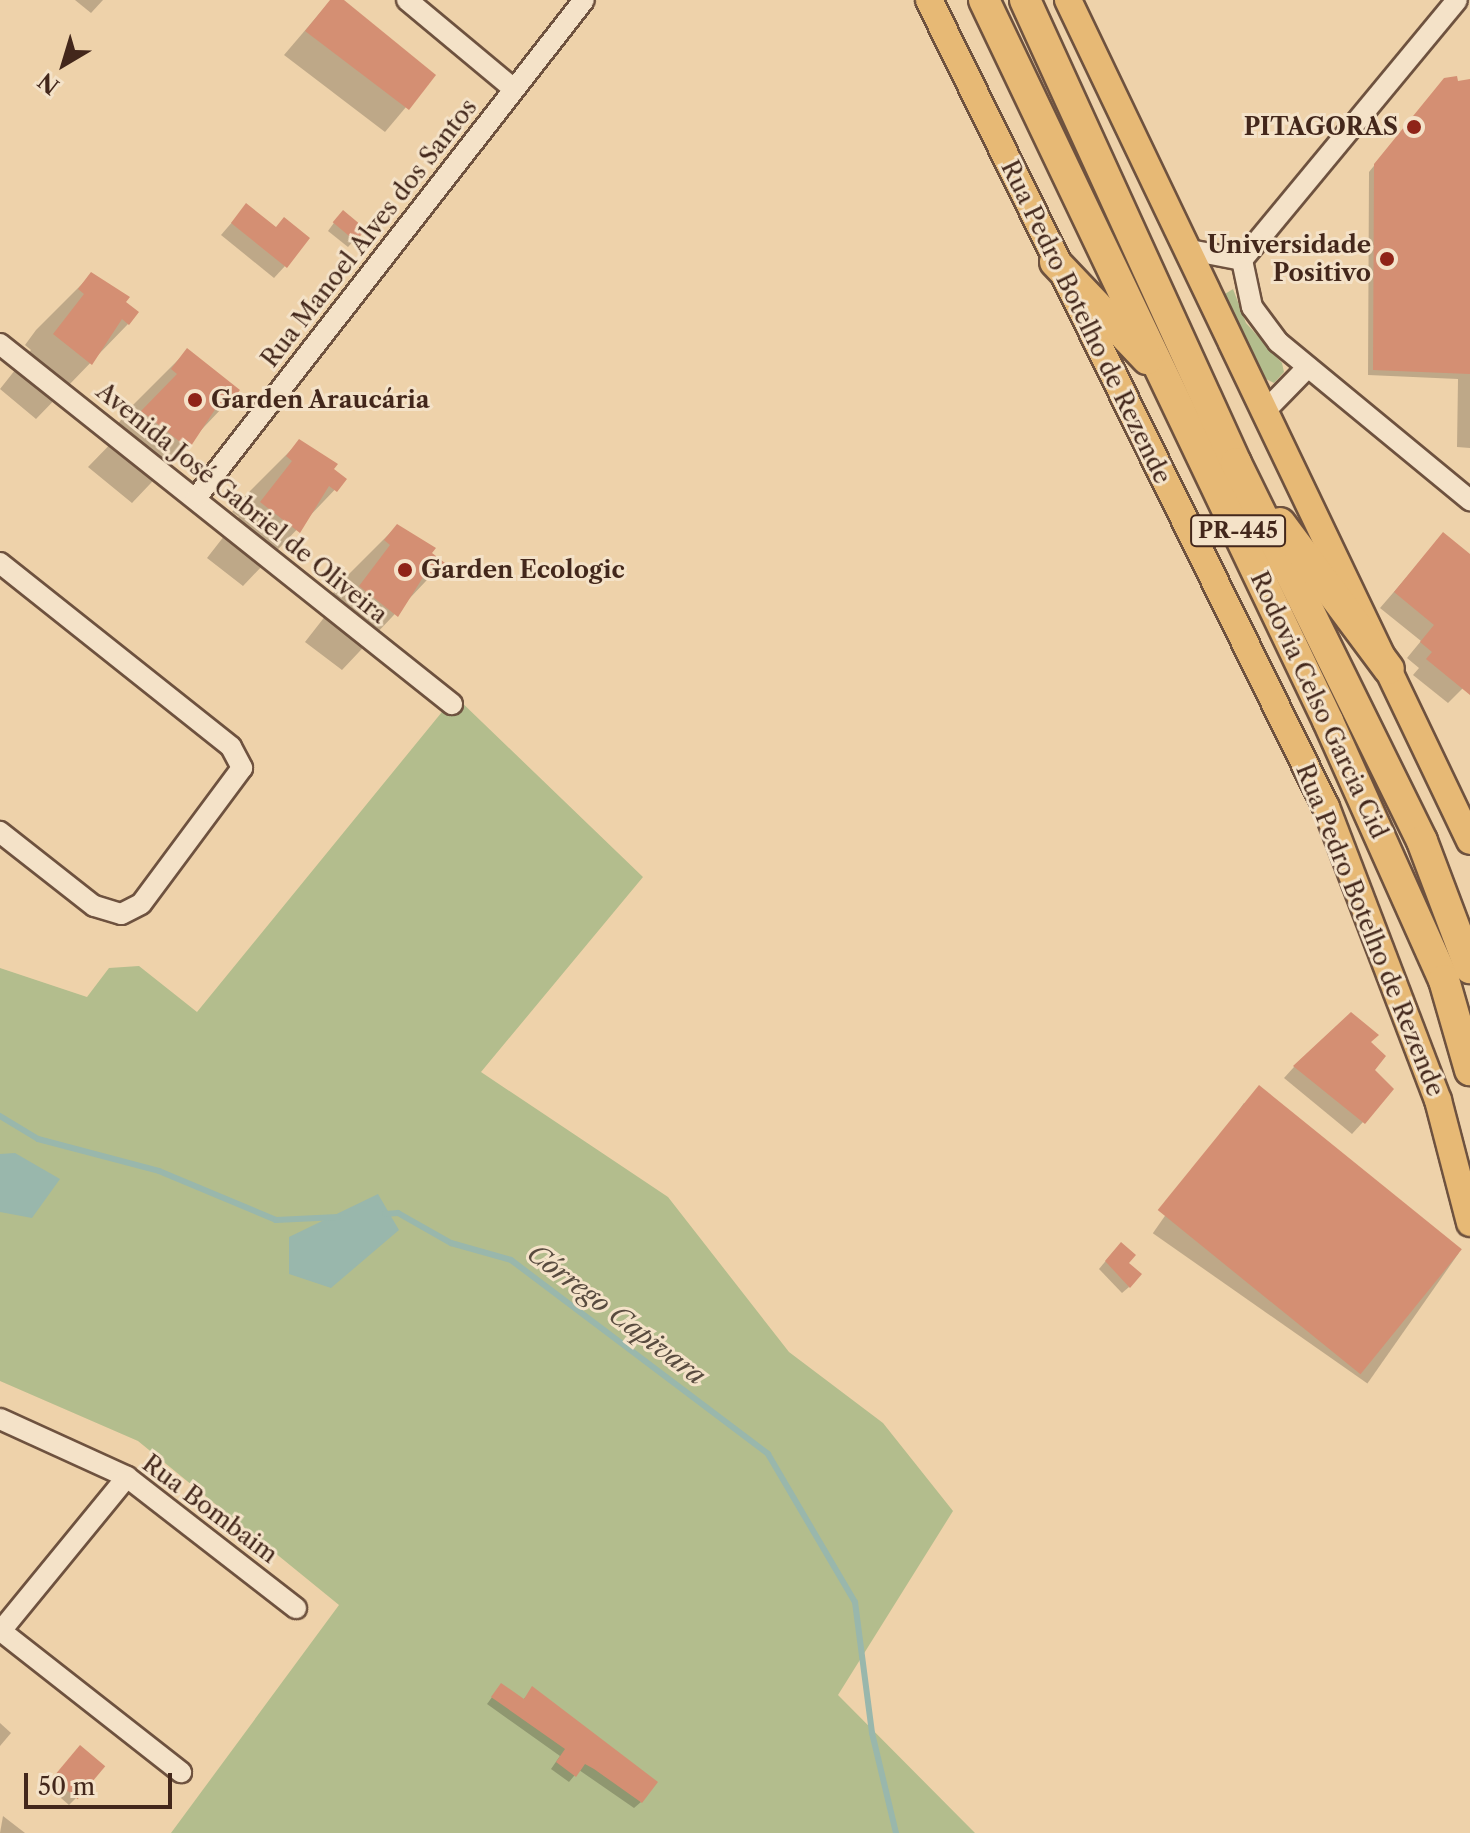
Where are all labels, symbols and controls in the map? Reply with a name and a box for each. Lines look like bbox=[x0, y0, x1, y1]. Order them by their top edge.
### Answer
north arrow bbox=[24, 24, 104, 104]
text: N bbox=[33, 67, 65, 100]
street label: Rua Manoel Alves dos Santos bbox=[255, 93, 483, 373]
place label: PITAGORAS bbox=[1244, 113, 1398, 141]
marker: PITAGORAS bbox=[1405, 118, 1423, 136]
street label: Rua Pedro Botelho de Rezende bbox=[995, 155, 1177, 489]
place label: Universidade Positivo bbox=[1207, 231, 1371, 287]
marker: Universidade Positivo bbox=[1378, 250, 1396, 268]
street label: Avenida José Gabriel de Oliveira bbox=[91, 377, 393, 629]
place label: Garden Araucária bbox=[211, 386, 431, 414]
marker: Garden Araucária bbox=[186, 391, 204, 409]
road number: PR-445 bbox=[1190, 513, 1286, 549]
place label: Garden Ecologic bbox=[421, 556, 625, 584]
marker: Garden Ecologic bbox=[396, 561, 414, 579]
street label: Rodovia Celso Garcia Cid bbox=[1244, 567, 1394, 843]
street label: Rua Pedro Botelho de Rezende bbox=[1290, 759, 1450, 1101]
water label: Córrego Capivara bbox=[521, 1238, 711, 1392]
street label: Rua Bombaim bbox=[137, 1449, 283, 1569]
scale bar bbox=[28, 1757, 176, 1807]
text: 50 m bbox=[38, 1772, 95, 1801]

